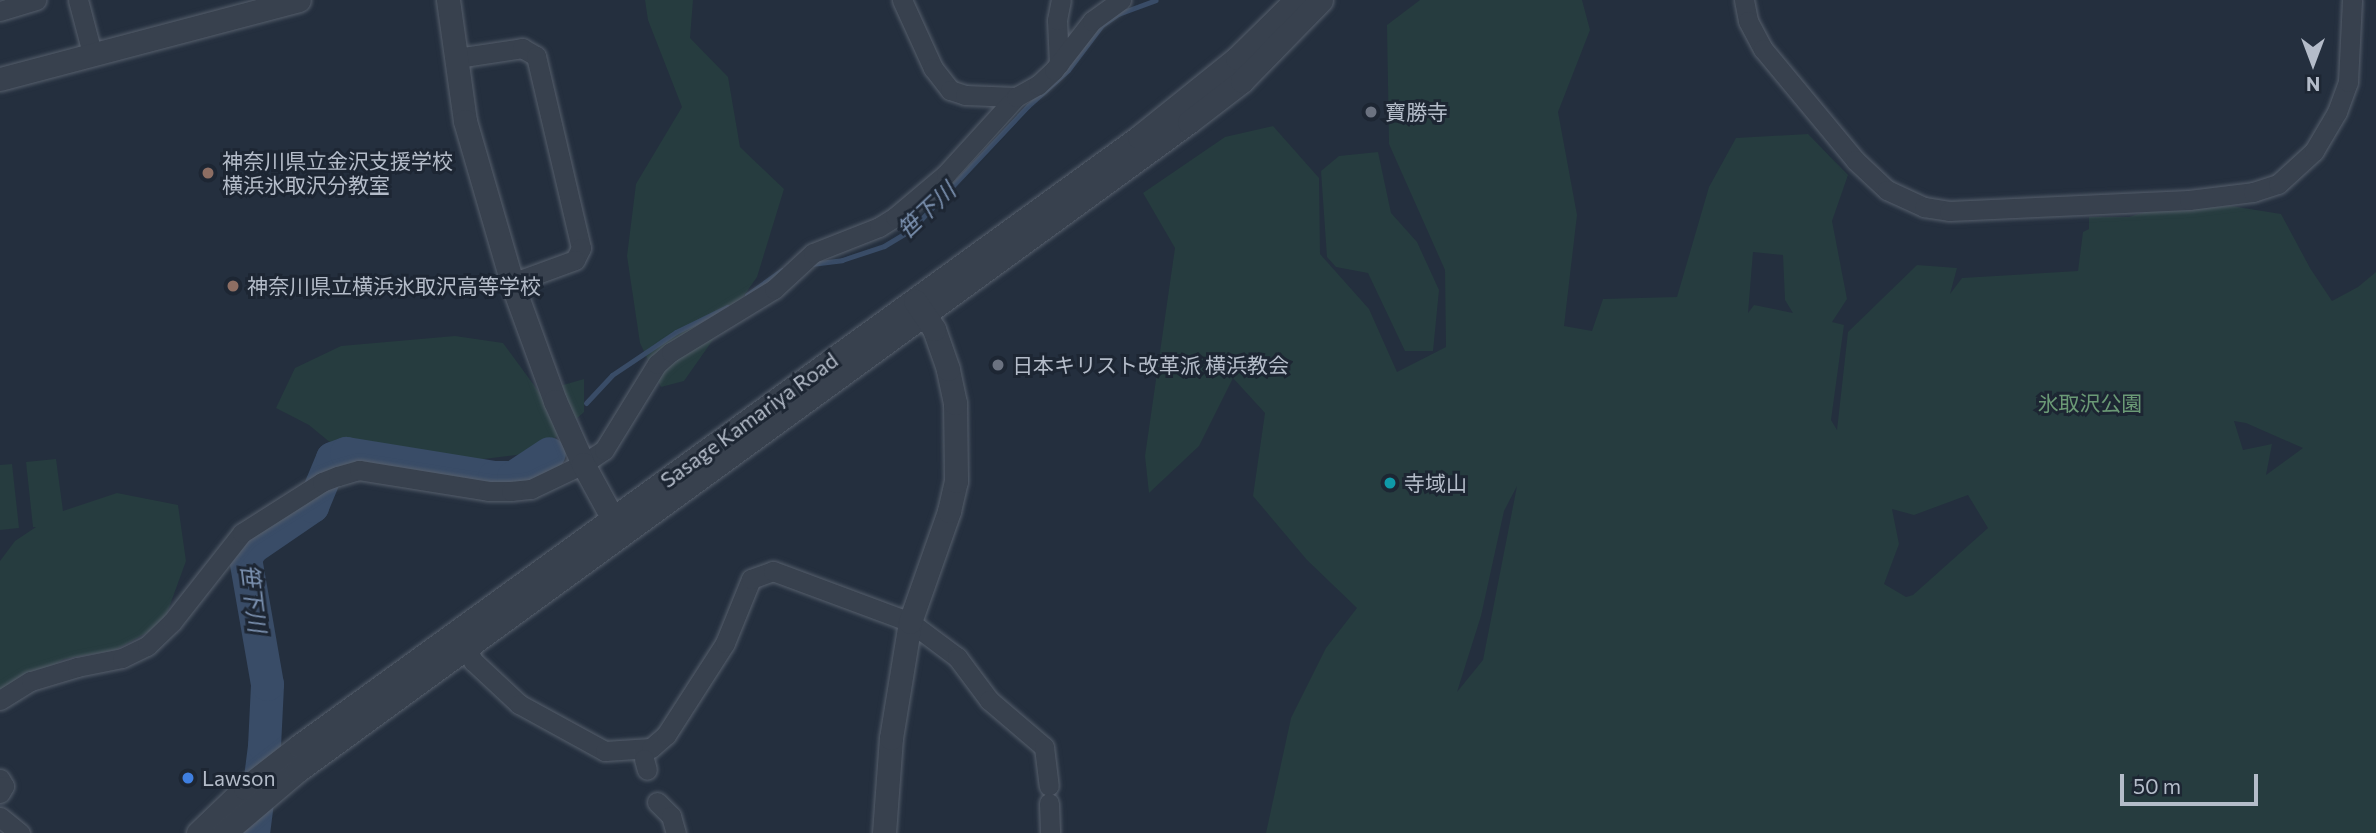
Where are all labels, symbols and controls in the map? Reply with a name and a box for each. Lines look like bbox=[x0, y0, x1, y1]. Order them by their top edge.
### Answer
north arrow bbox=[2278, 28, 2348, 98]
text: N bbox=[2306, 73, 2320, 96]
place label: 寶勝寺 bbox=[1385, 99, 1448, 125]
marker: 寶勝寺 bbox=[1363, 104, 1379, 120]
place label: 神奈川県立金沢支援学校 横浜氷取沢分教室 bbox=[222, 148, 453, 198]
marker: 神奈川県立金沢支援学校 横浜氷取沢分教室 bbox=[200, 165, 216, 181]
water label: 笹下川 bbox=[891, 176, 961, 244]
place label: 神奈川県立横浜氷取沢高等学校 bbox=[247, 273, 541, 299]
marker: 神奈川県立横浜氷取沢高等学校 bbox=[225, 278, 241, 294]
street label: Sasage Kamariya Road bbox=[655, 347, 843, 493]
place label: 日本キリスト改革派 横浜教会 bbox=[1012, 352, 1289, 378]
marker: 日本キリスト改革派 横浜教会 bbox=[990, 357, 1006, 373]
park label: 氷取沢公園 bbox=[2038, 390, 2142, 416]
place label: 寺域山 bbox=[1404, 470, 1467, 496]
marker: 寺域山 bbox=[1382, 475, 1398, 491]
water label: 笹下川 bbox=[236, 562, 272, 634]
scale bar bbox=[2124, 760, 2262, 804]
place label: Lawson bbox=[202, 765, 276, 791]
marker: Lawson bbox=[180, 770, 196, 786]
text: 50 m bbox=[2133, 773, 2181, 798]

